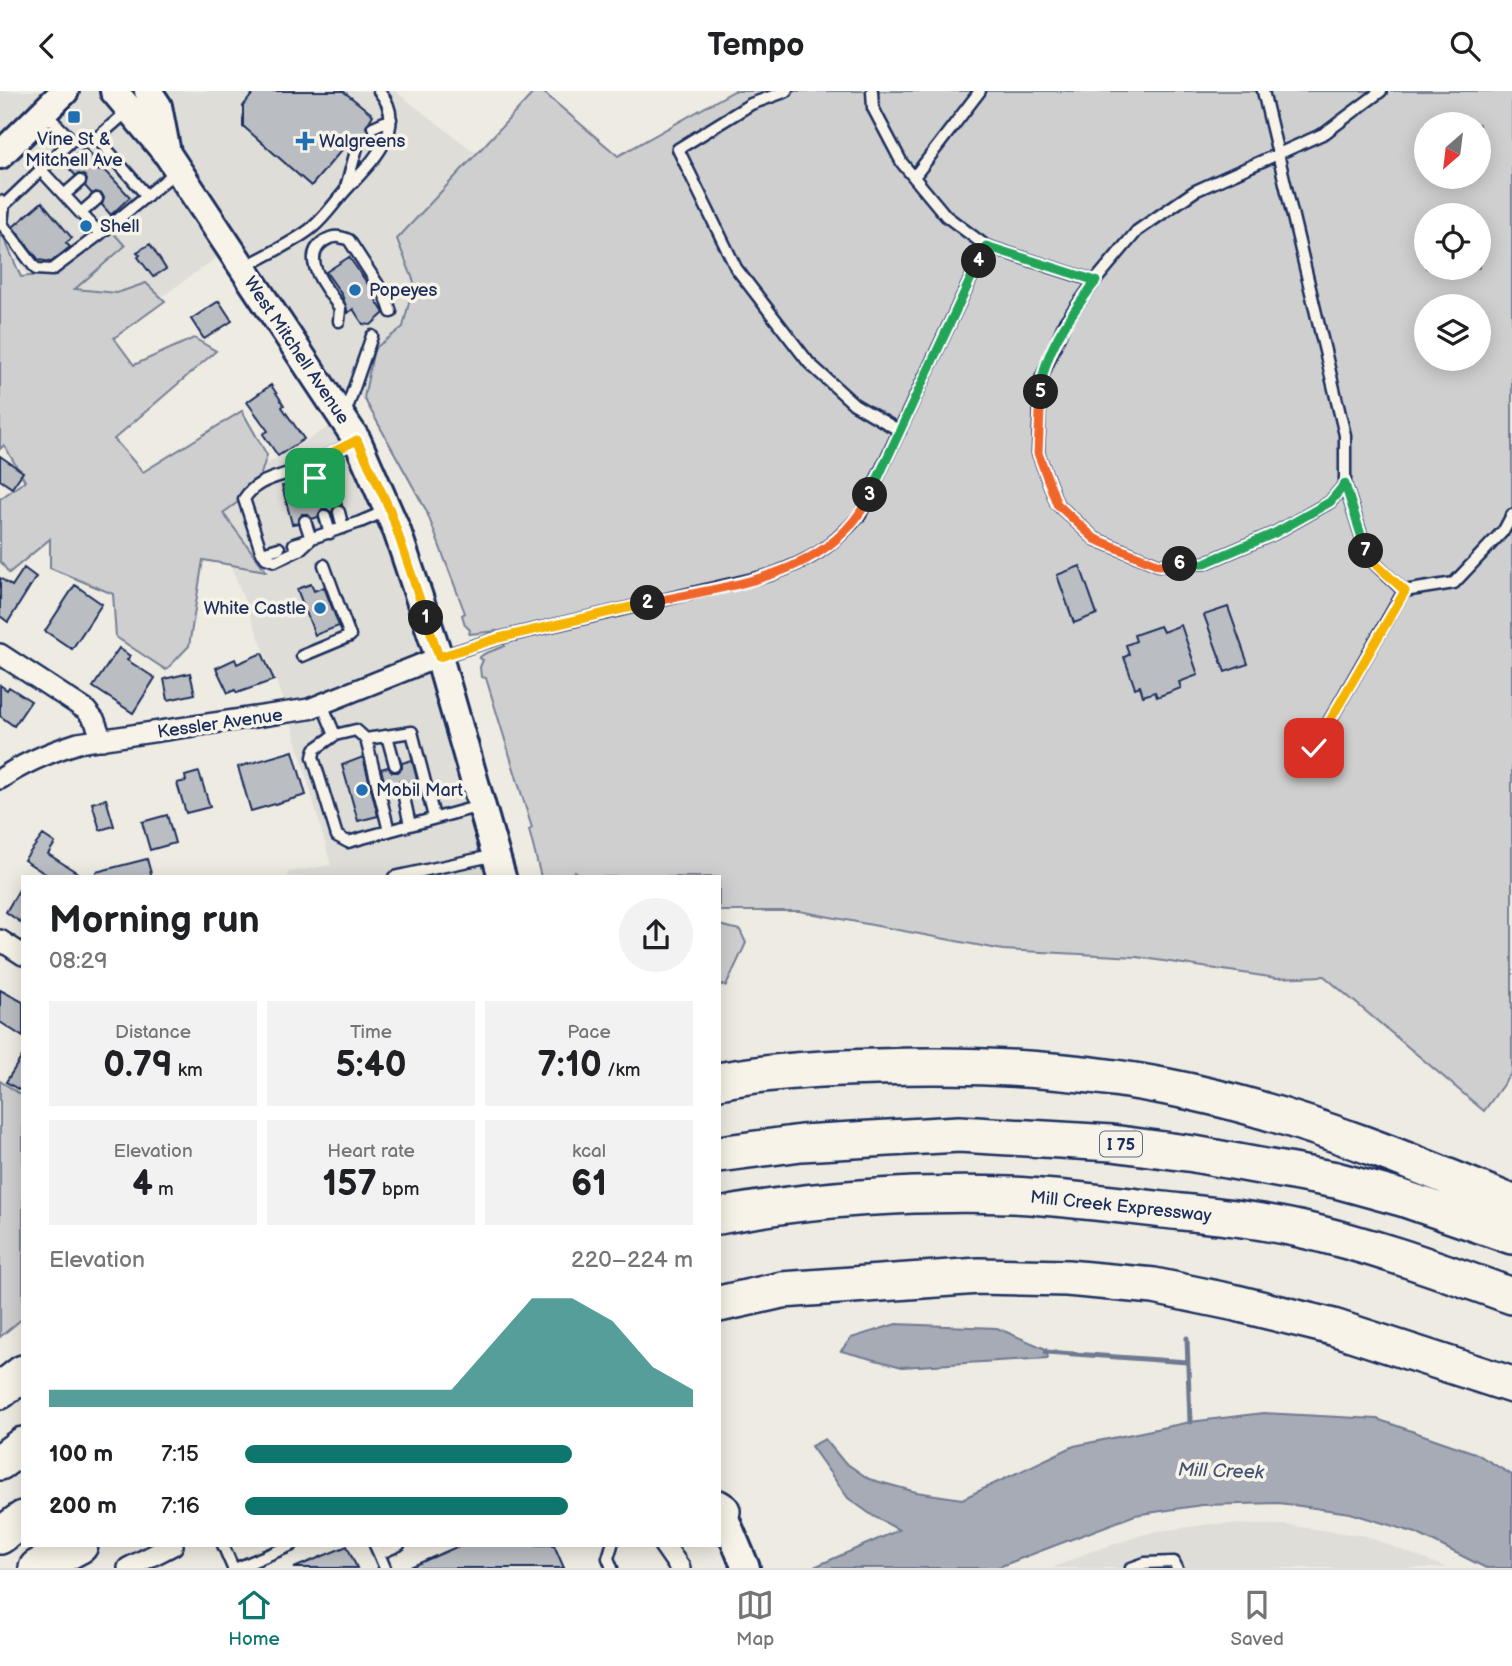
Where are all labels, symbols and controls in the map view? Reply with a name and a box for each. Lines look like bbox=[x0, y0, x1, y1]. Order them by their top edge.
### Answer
text: Tempo bbox=[708, 26, 805, 65]
icon: back bbox=[28, 27, 66, 65]
icon: search bbox=[1446, 27, 1484, 65]
marker: Vine St & Mitchell Ave bbox=[66, 109, 82, 125]
north arrow bbox=[1414, 112, 1491, 189]
map controls bbox=[1414, 112, 1491, 371]
place label: Vine St & Mitchell Ave bbox=[25, 129, 123, 171]
place label: Walgreens bbox=[319, 131, 405, 152]
marker: Walgreens bbox=[297, 133, 313, 149]
button: locate bbox=[1414, 203, 1491, 280]
place label: Shell bbox=[100, 216, 140, 237]
marker: Shell bbox=[78, 218, 94, 234]
pin: 4 bbox=[962, 243, 996, 279]
text: 4 bbox=[973, 249, 984, 272]
street label: West Mitchell Avenue bbox=[239, 272, 354, 428]
place label: Popeyes bbox=[369, 280, 437, 301]
marker: Popeyes bbox=[347, 282, 363, 298]
button: layers bbox=[1414, 294, 1491, 371]
pin: 5 bbox=[1024, 375, 1058, 409]
text: 5 bbox=[1035, 380, 1046, 403]
pin bbox=[285, 448, 345, 508]
icon: arrive bbox=[296, 459, 334, 497]
pin: 3 bbox=[852, 477, 888, 513]
text: 3 bbox=[864, 483, 875, 506]
pin: 7 bbox=[1348, 533, 1384, 568]
text: 7 bbox=[1360, 539, 1371, 562]
pin: 6 bbox=[1162, 547, 1198, 581]
text: 6 bbox=[1174, 552, 1185, 575]
pin: 2 bbox=[630, 585, 666, 621]
text: 2 bbox=[642, 591, 653, 614]
place label: White Castle bbox=[204, 598, 306, 619]
marker: White Castle bbox=[312, 600, 328, 616]
pin: 1 bbox=[408, 601, 444, 635]
text: 1 bbox=[422, 606, 430, 629]
street label: Kessler Avenue bbox=[156, 704, 284, 743]
pin bbox=[1284, 718, 1344, 778]
icon: check bbox=[1295, 729, 1333, 767]
place label: Mobil Mart bbox=[376, 780, 463, 801]
marker: Mobil Mart bbox=[354, 782, 370, 798]
text: Morning run bbox=[49, 898, 260, 943]
button: share bbox=[619, 898, 693, 972]
text: 08:29 bbox=[49, 947, 107, 975]
text: Distance bbox=[115, 1021, 191, 1044]
text: Time bbox=[350, 1021, 392, 1044]
text: Pace bbox=[567, 1021, 611, 1044]
text: 0.79 bbox=[103, 1044, 173, 1087]
text: 5:40 bbox=[335, 1044, 407, 1087]
text: 7:10 bbox=[537, 1044, 602, 1087]
text: km bbox=[173, 1059, 203, 1082]
text: /km bbox=[602, 1059, 641, 1082]
road number: I 75 bbox=[1100, 1131, 1142, 1156]
text: Elevation bbox=[113, 1140, 193, 1163]
text: Heart rate bbox=[327, 1140, 415, 1163]
text: kcal bbox=[572, 1140, 606, 1163]
text: 4 bbox=[132, 1163, 153, 1206]
text: 157 bbox=[323, 1163, 377, 1206]
text: 61 bbox=[571, 1163, 607, 1206]
text: m bbox=[153, 1178, 174, 1201]
text: bpm bbox=[377, 1178, 419, 1201]
street label: Mill Creek Expressway bbox=[1029, 1187, 1213, 1227]
text: Elevation bbox=[49, 1246, 145, 1274]
text: 220–224 m bbox=[571, 1246, 693, 1274]
text: 100 m bbox=[49, 1440, 113, 1468]
text: 7:15 bbox=[161, 1440, 199, 1468]
water label: Mill Creek bbox=[1178, 1459, 1265, 1485]
text: 200 m bbox=[49, 1492, 117, 1520]
text: 7:16 bbox=[161, 1492, 200, 1520]
tab: Home bbox=[228, 1586, 280, 1651]
tab: Map bbox=[736, 1586, 774, 1651]
tab: Saved bbox=[1231, 1586, 1284, 1651]

